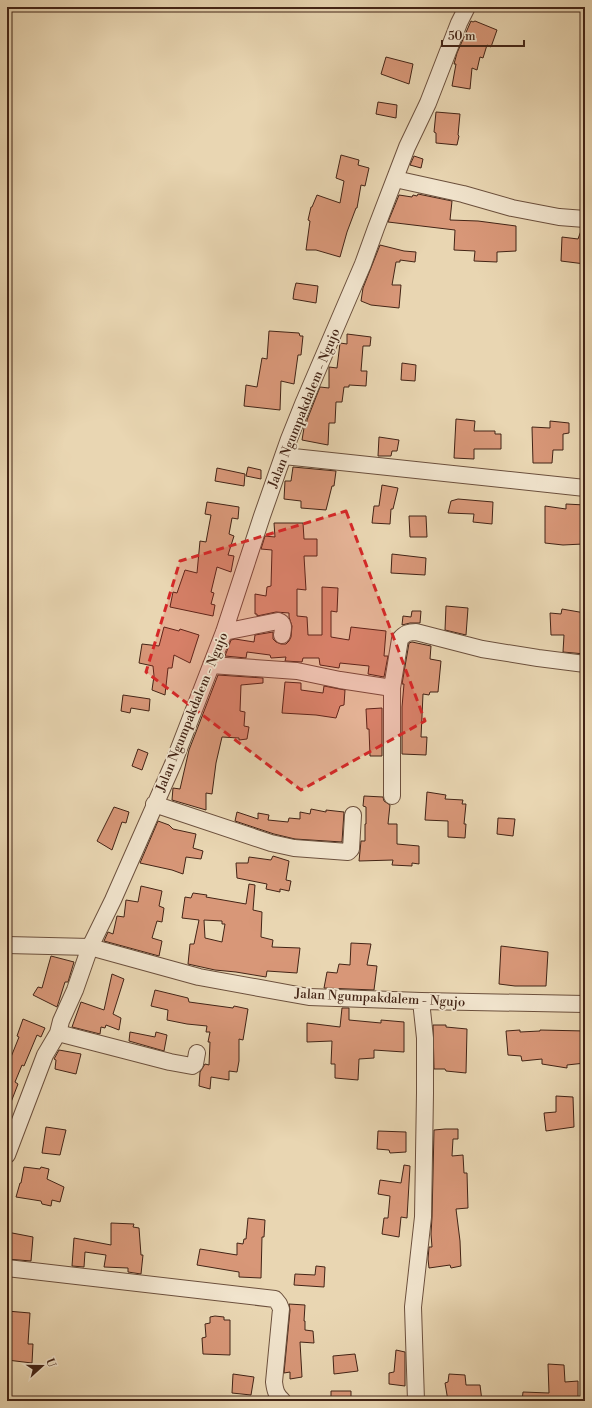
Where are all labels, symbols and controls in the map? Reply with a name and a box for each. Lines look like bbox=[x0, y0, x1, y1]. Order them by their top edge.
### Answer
scale bar bbox=[442, 22, 524, 48]
text: 50 m bbox=[448, 29, 476, 44]
street label: Jalan Ngumpakdalem - Ngujo bbox=[264, 326, 343, 491]
street label: Jalan Ngumpakdalem - Ngujo bbox=[152, 630, 231, 795]
street label: Jalan Ngumpakdalem - Ngujo bbox=[293, 985, 466, 1010]
north arrow bbox=[22, 1346, 62, 1386]
text: U bbox=[42, 1356, 59, 1370]

